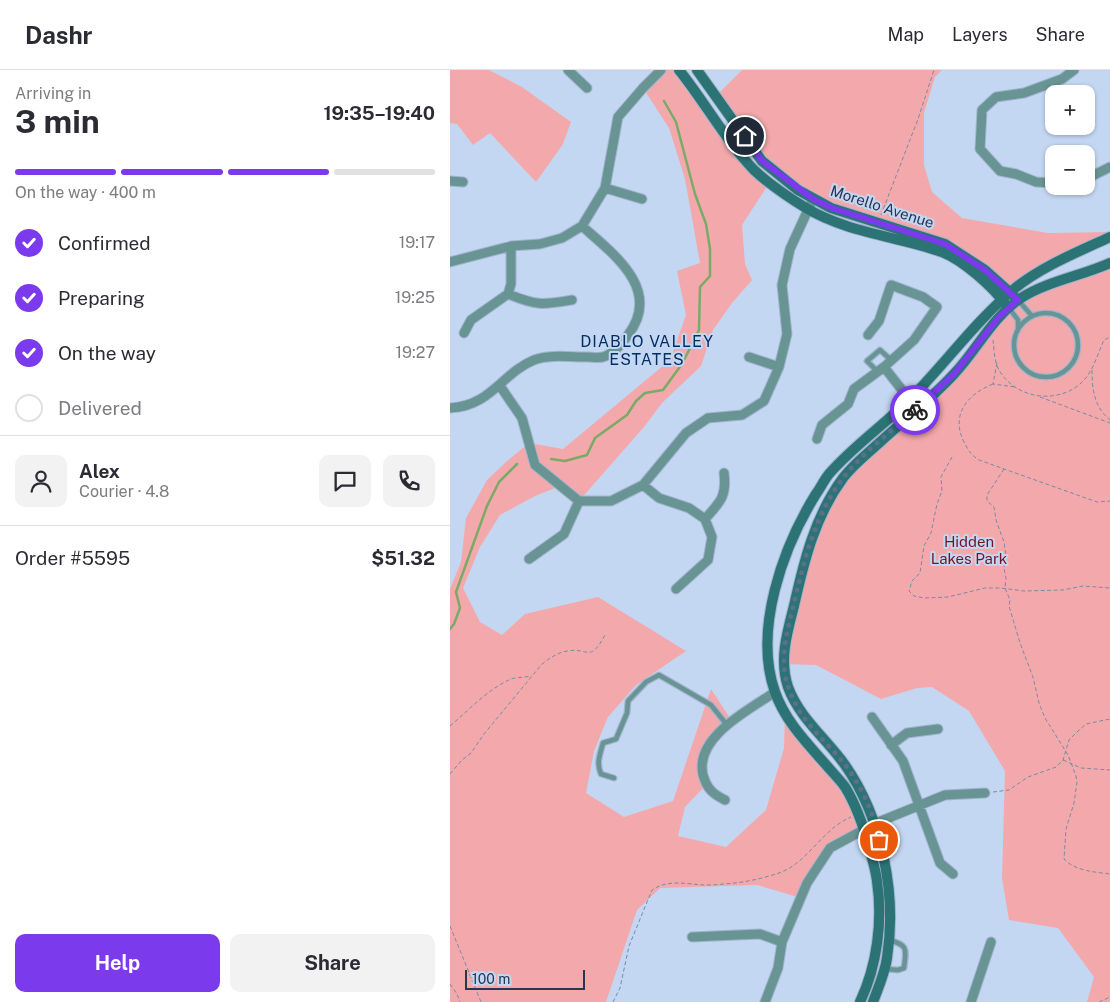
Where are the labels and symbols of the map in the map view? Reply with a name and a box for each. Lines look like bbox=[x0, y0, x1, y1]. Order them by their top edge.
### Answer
pin bbox=[724, 115, 766, 157]
street label: Morello Avenue bbox=[828, 182, 936, 231]
district label: DIABLO VALLEY ESTATES bbox=[580, 332, 714, 369]
courier bbox=[890, 385, 940, 435]
park label: Hidden Lakes Park bbox=[931, 533, 1007, 567]
pin bbox=[858, 819, 900, 861]
scale bar bbox=[465, 967, 585, 990]

